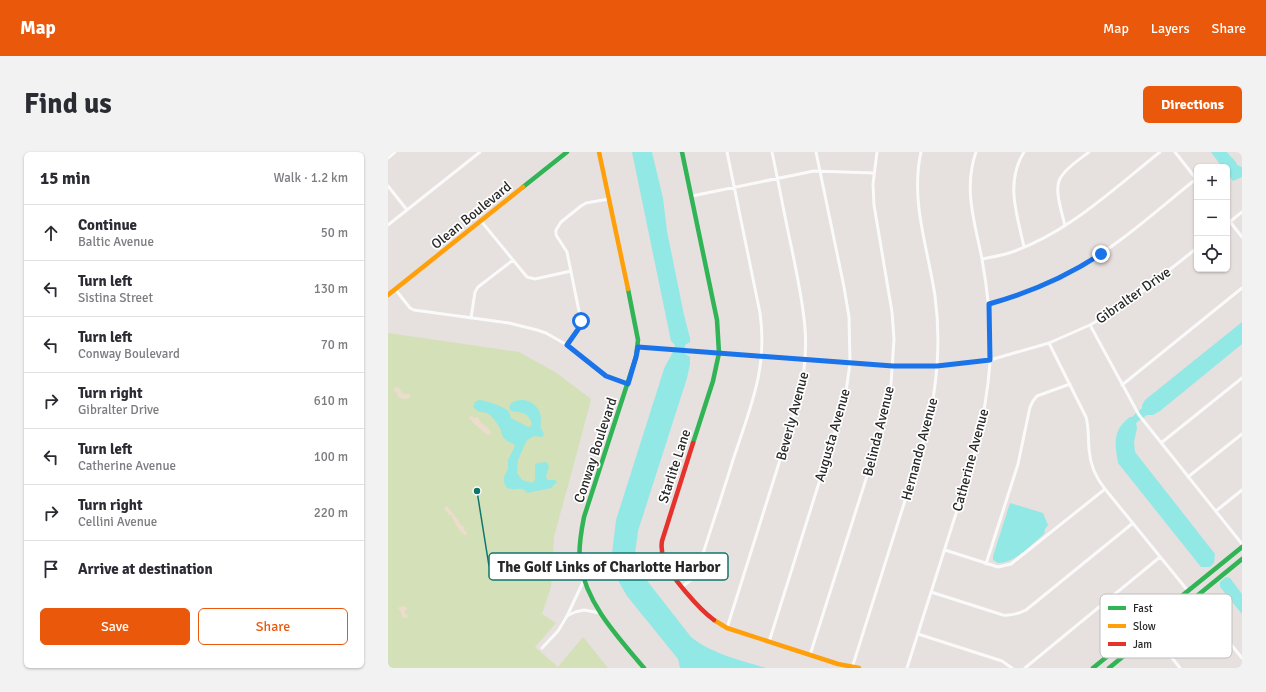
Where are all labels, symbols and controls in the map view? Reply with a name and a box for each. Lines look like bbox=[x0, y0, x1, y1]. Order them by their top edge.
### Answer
text: Map bbox=[20, 16, 56, 40]
text: Map bbox=[1103, 20, 1129, 37]
text: Layers bbox=[1151, 20, 1190, 37]
text: Share bbox=[1212, 20, 1246, 37]
button: Directions bbox=[1143, 86, 1242, 123]
text: Find us bbox=[24, 87, 112, 121]
map controls bbox=[1194, 164, 1230, 272]
button: + bbox=[1194, 164, 1230, 200]
text: 15 min bbox=[40, 168, 90, 189]
text: Walk · 1.2 km bbox=[274, 170, 348, 186]
street label: Olean Boulevard bbox=[428, 178, 515, 253]
button: − bbox=[1194, 200, 1230, 236]
text: Continue bbox=[78, 216, 137, 234]
icon: ahead bbox=[40, 222, 62, 244]
text: 50 m bbox=[321, 225, 348, 241]
text: Baltic Avenue bbox=[78, 234, 154, 250]
button: locate bbox=[1194, 236, 1230, 272]
route end bbox=[1092, 245, 1110, 263]
street label: Gibralter Drive bbox=[1093, 263, 1174, 327]
text: Turn left bbox=[78, 272, 132, 290]
icon: left bbox=[40, 278, 62, 300]
text: 130 m bbox=[314, 281, 348, 297]
text: Sistina Street bbox=[78, 290, 153, 306]
route start bbox=[572, 312, 590, 330]
text: Turn left bbox=[78, 328, 132, 346]
icon: left bbox=[40, 334, 62, 356]
text: 70 m bbox=[321, 337, 348, 353]
text: Conway Boulevard bbox=[78, 346, 180, 362]
street label: Beverly Avenue bbox=[772, 370, 812, 462]
text: Turn right bbox=[78, 384, 143, 402]
street label: Belinda Avenue bbox=[859, 384, 898, 478]
street label: Augusta Avenue bbox=[811, 387, 854, 484]
icon: right bbox=[40, 390, 62, 412]
text: 610 m bbox=[314, 393, 348, 409]
street label: Conway Boulevard bbox=[570, 395, 621, 505]
street label: Hernando Avenue bbox=[898, 396, 941, 502]
text: Gibralter Drive bbox=[78, 402, 159, 418]
street label: Catherine Avenue bbox=[949, 407, 992, 513]
street label: Starlite Lane bbox=[655, 427, 694, 505]
text: Turn left bbox=[78, 440, 132, 458]
icon: left bbox=[40, 446, 62, 468]
text: 100 m bbox=[314, 449, 348, 465]
text: Catherine Avenue bbox=[78, 458, 176, 474]
text: Turn right bbox=[78, 496, 143, 514]
icon: right bbox=[40, 502, 62, 524]
text: 220 m bbox=[314, 505, 348, 521]
text: Cellini Avenue bbox=[78, 514, 157, 530]
callout: The Golf Links of Charlotte Harbor bbox=[489, 553, 728, 580]
icon: arrive bbox=[40, 558, 62, 580]
text: The Golf Links of Charlotte Harbor bbox=[498, 558, 721, 576]
text: Arrive at destination bbox=[78, 560, 213, 578]
legend bbox=[1100, 594, 1232, 658]
text: Fast bbox=[1133, 602, 1153, 615]
button: Save bbox=[40, 608, 190, 645]
button: Share bbox=[198, 608, 348, 645]
text: Slow bbox=[1133, 620, 1156, 633]
text: Jam bbox=[1133, 638, 1152, 651]

